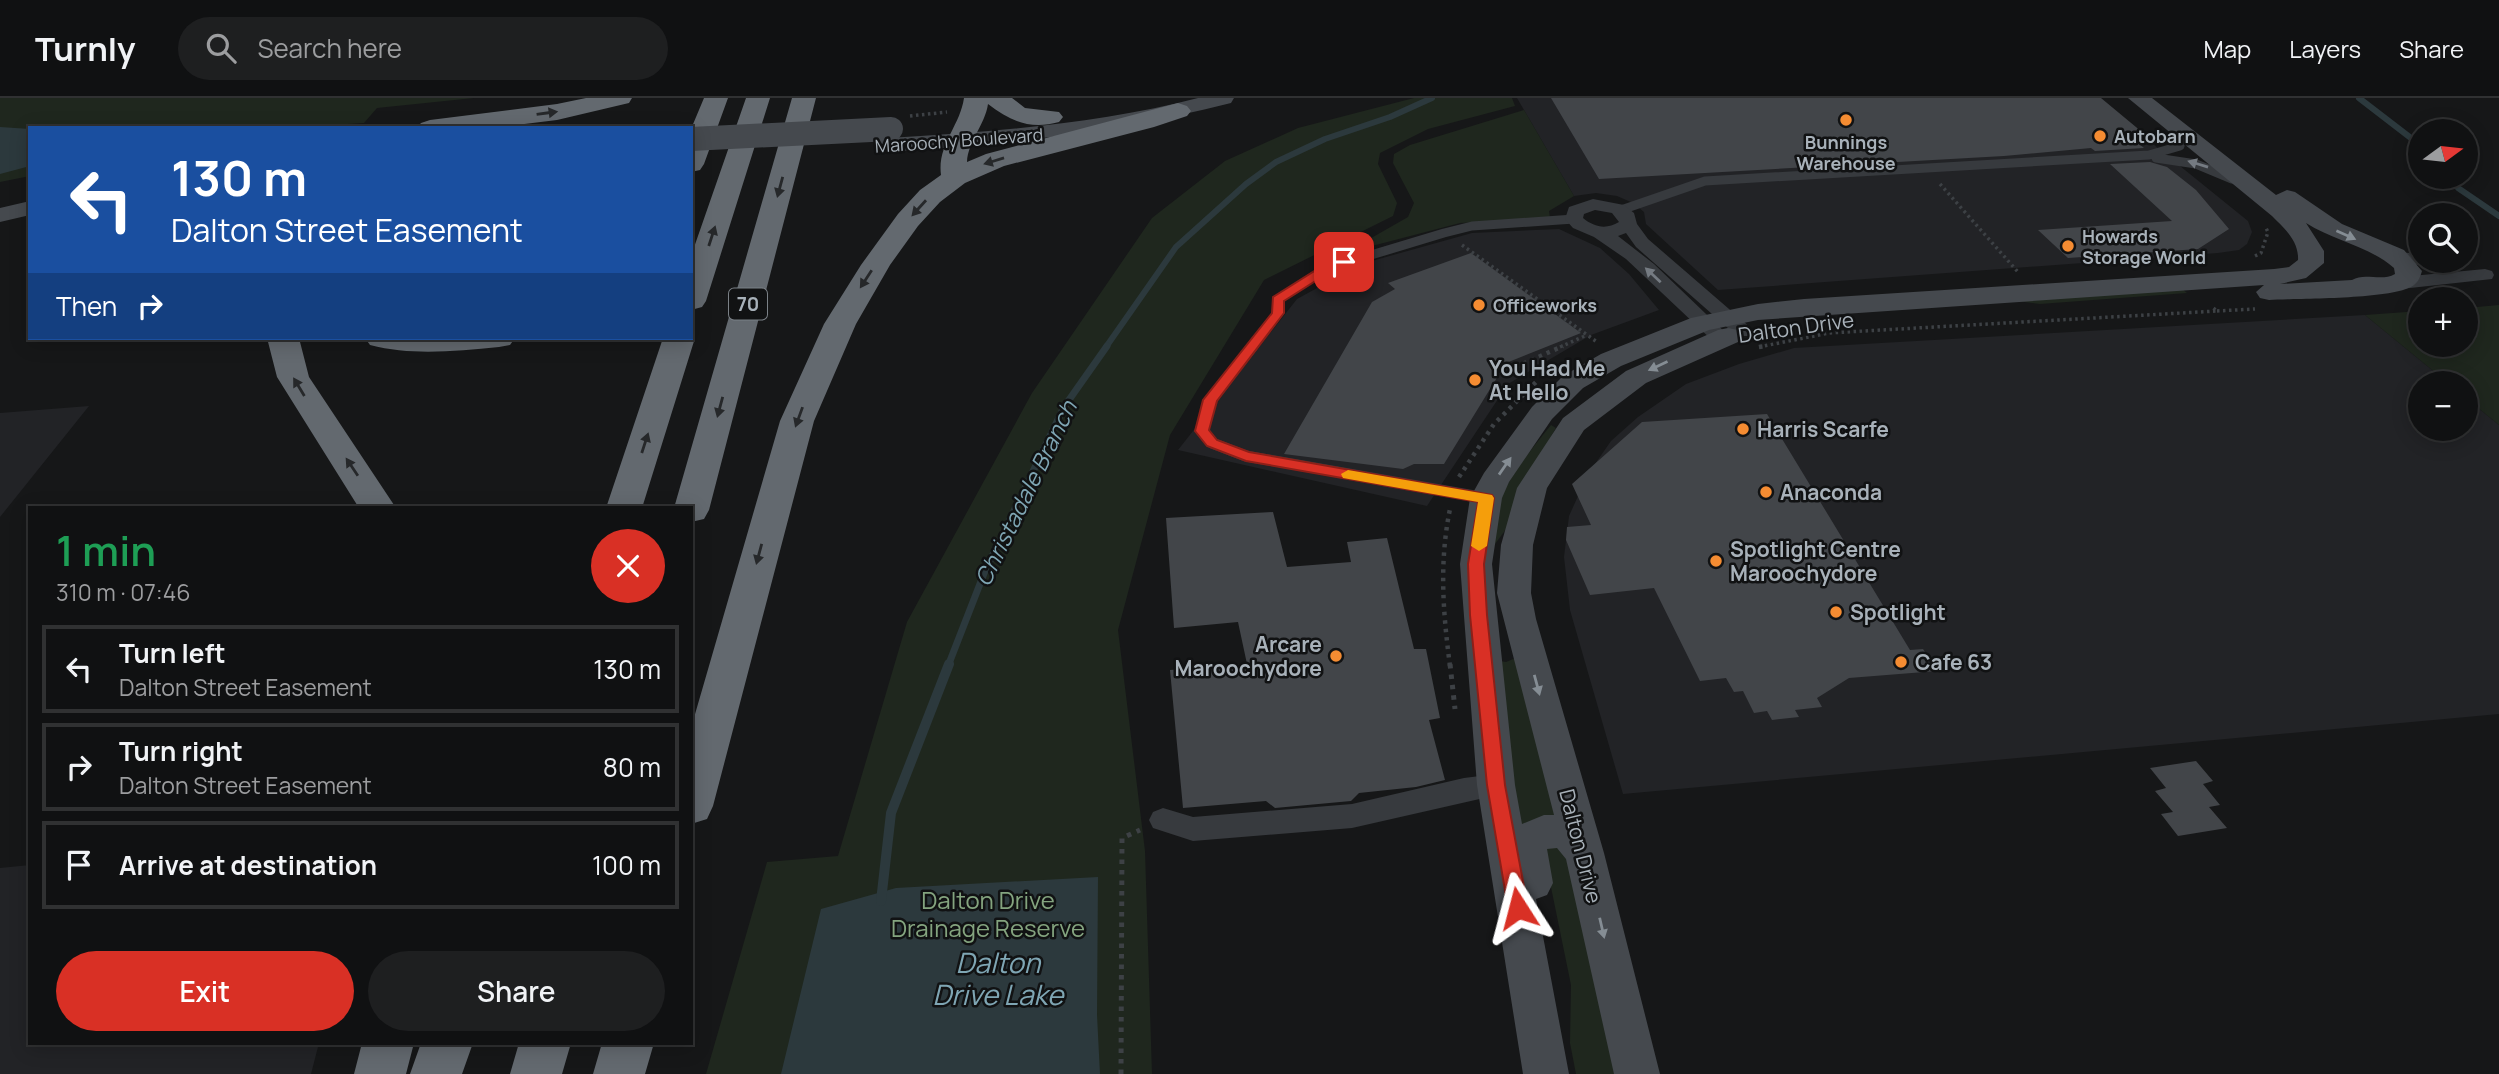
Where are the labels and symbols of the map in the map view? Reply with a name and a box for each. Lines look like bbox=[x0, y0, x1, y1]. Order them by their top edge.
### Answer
one-way arrow bbox=[536, 108, 558, 119]
marker: Bunnings Warehouse bbox=[1838, 112, 1854, 128]
north arrow bbox=[2408, 119, 2478, 189]
street label: Maroochy Boulevard bbox=[874, 122, 1044, 158]
place label: Autobarn bbox=[2114, 124, 2196, 148]
marker: Autobarn bbox=[2092, 128, 2108, 144]
place label: Bunnings Warehouse bbox=[1796, 130, 1896, 175]
one-way arrow bbox=[983, 156, 1004, 166]
one-way arrow bbox=[2188, 158, 2209, 168]
one-way arrow bbox=[774, 177, 784, 198]
one-way arrow bbox=[911, 199, 927, 217]
place label: Howards Storage World bbox=[2082, 224, 2206, 269]
one-way arrow bbox=[708, 226, 718, 247]
one-way arrow bbox=[2336, 229, 2356, 241]
pin bbox=[1314, 232, 1374, 292]
marker: Howards Storage World bbox=[2060, 238, 2076, 254]
one-way arrow bbox=[1644, 267, 1662, 283]
one-way arrow bbox=[860, 269, 873, 289]
road number: 70 bbox=[729, 288, 767, 320]
place label: Officeworks bbox=[1493, 293, 1597, 317]
marker: Officeworks bbox=[1471, 297, 1487, 313]
street label: Dalton Drive bbox=[1736, 305, 1856, 349]
place label: You Had Me At Hello bbox=[1489, 354, 1605, 406]
one-way arrow bbox=[1648, 360, 1668, 372]
marker: You Had Me At Hello bbox=[1467, 372, 1483, 388]
one-way arrow bbox=[292, 377, 305, 396]
water label: Christadale Branch bbox=[966, 394, 1084, 591]
one-way arrow bbox=[714, 397, 724, 418]
one-way arrow bbox=[793, 406, 804, 427]
place label: Harris Scarfe bbox=[1757, 415, 1889, 443]
marker: Harris Scarfe bbox=[1735, 421, 1751, 437]
one-way arrow bbox=[640, 432, 651, 453]
one-way arrow bbox=[346, 457, 359, 476]
one-way arrow bbox=[1498, 457, 1512, 475]
place label: Anaconda bbox=[1780, 478, 1882, 506]
marker: Anaconda bbox=[1758, 484, 1774, 500]
place label: Spotlight Centre Maroochydore bbox=[1730, 535, 1901, 587]
one-way arrow bbox=[753, 543, 764, 565]
marker: Spotlight Centre Maroochydore bbox=[1708, 553, 1724, 569]
place label: Spotlight bbox=[1850, 598, 1946, 626]
marker: Spotlight bbox=[1828, 604, 1844, 620]
place label: Arcare Maroochydore bbox=[1175, 630, 1322, 682]
marker: Arcare Maroochydore bbox=[1328, 648, 1344, 664]
place label: Cafe 63 bbox=[1915, 648, 1992, 676]
marker: Cafe 63 bbox=[1893, 654, 1909, 670]
one-way arrow bbox=[1533, 674, 1543, 695]
street label: Dalton Drive bbox=[1553, 786, 1609, 906]
position arrow bbox=[1481, 871, 1555, 945]
park label: Dalton Drive Drainage Reserve bbox=[891, 883, 1085, 944]
one-way arrow bbox=[1597, 917, 1608, 939]
water label: Dalton Drive Lake bbox=[933, 943, 1065, 1013]

